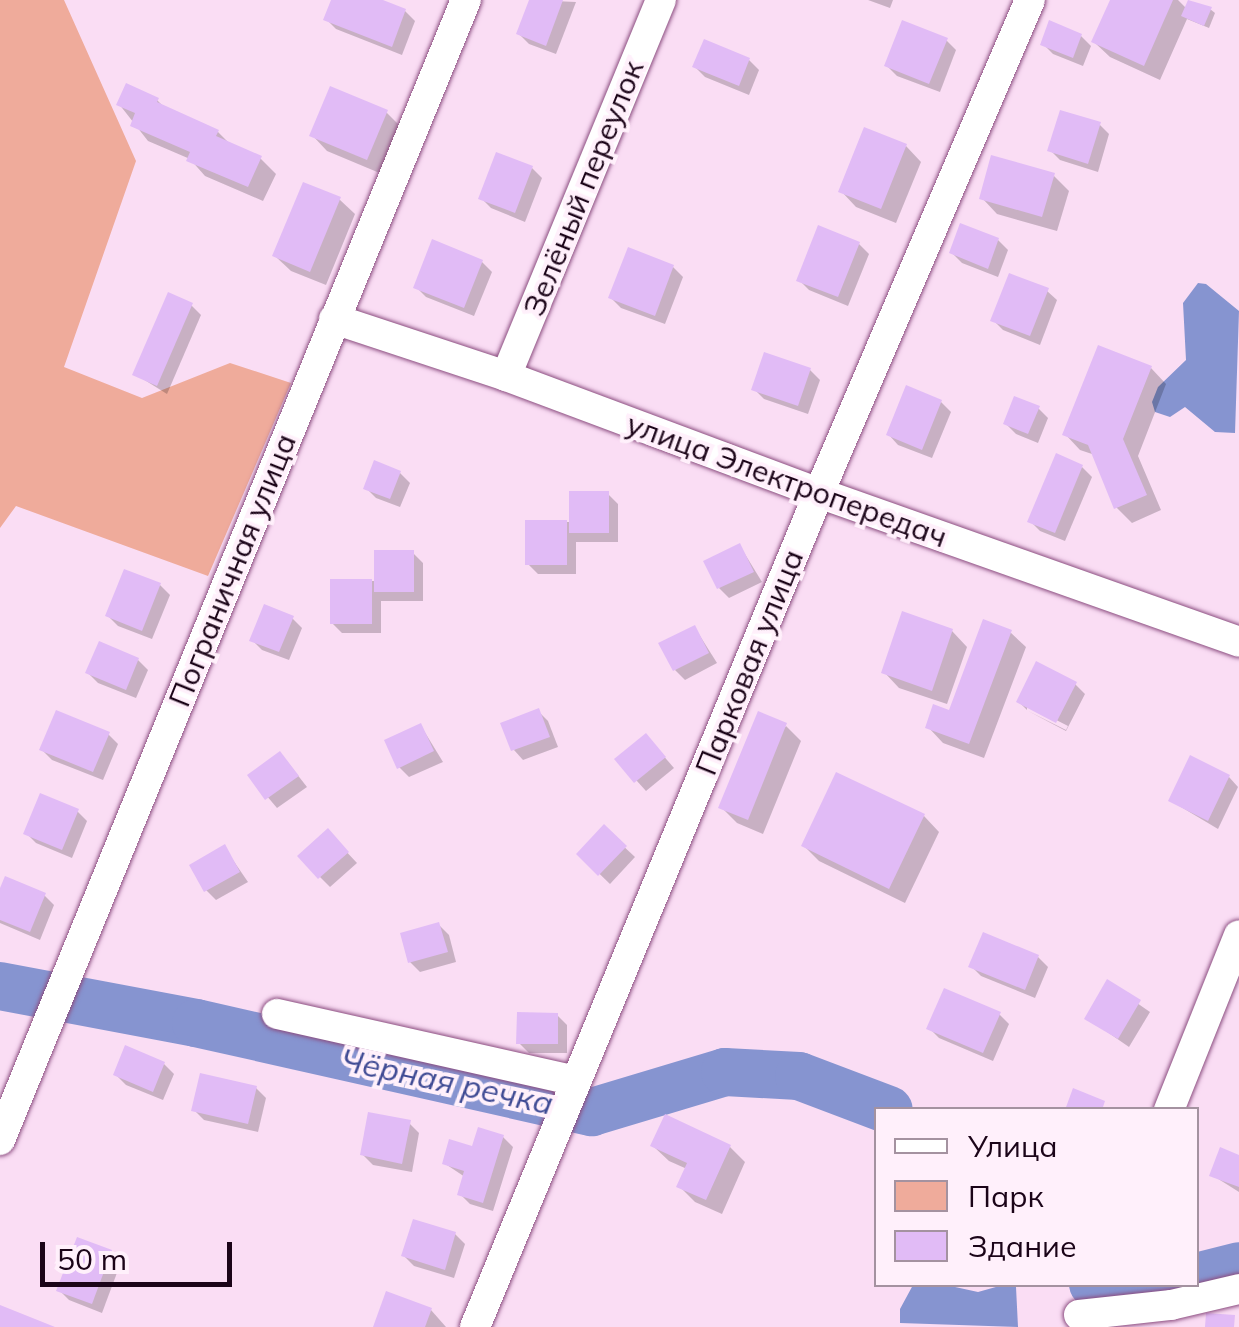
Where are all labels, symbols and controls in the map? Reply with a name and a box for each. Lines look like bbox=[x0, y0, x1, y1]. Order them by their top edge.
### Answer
street label: Зелёный переулок bbox=[515, 55, 651, 321]
street label: улица Электропередач bbox=[622, 405, 952, 555]
street label: Пограничная улица bbox=[161, 428, 303, 712]
street label: Парковая улица bbox=[687, 544, 811, 780]
water label: Чёрная речка bbox=[337, 1040, 557, 1122]
legend bbox=[874, 1107, 1199, 1287]
text: Улица bbox=[968, 1127, 1058, 1165]
text: Парк bbox=[968, 1177, 1044, 1215]
scale bar bbox=[45, 1222, 238, 1284]
text: Здание bbox=[968, 1227, 1077, 1265]
text: 50 m bbox=[57, 1240, 127, 1278]

